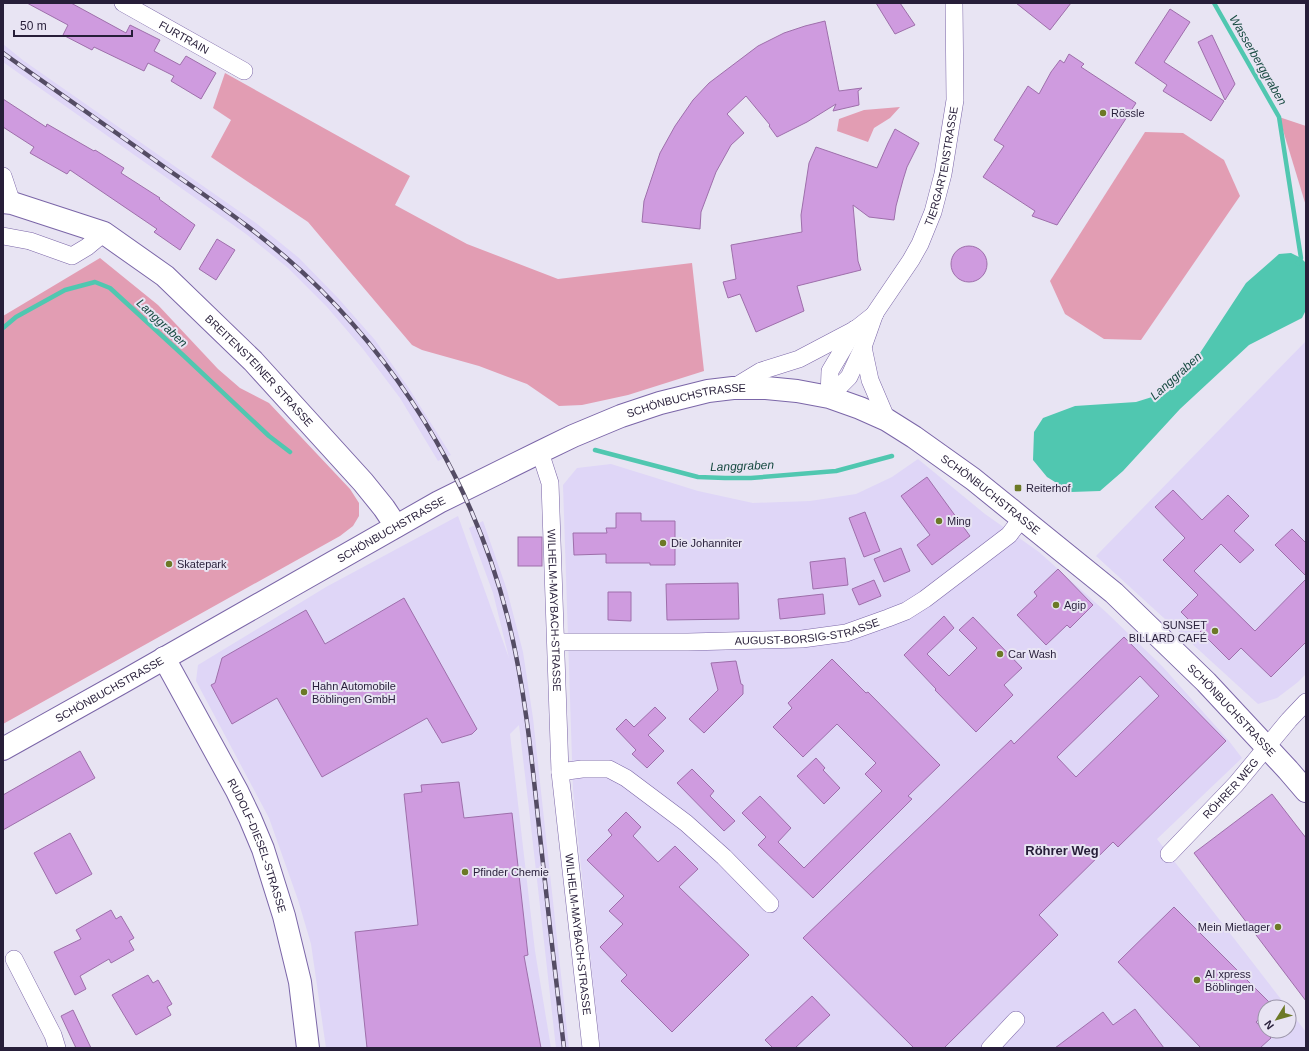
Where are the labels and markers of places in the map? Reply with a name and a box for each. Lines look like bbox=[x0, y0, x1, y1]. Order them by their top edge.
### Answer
place label: Rössle bbox=[1111, 107, 1145, 119]
marker: Rössle bbox=[1098, 108, 1108, 118]
place label: Reiterhof bbox=[1026, 482, 1072, 494]
marker: Reiterhof bbox=[1013, 483, 1023, 493]
place label: Ming bbox=[947, 515, 971, 527]
marker: Ming bbox=[934, 516, 944, 526]
place label: Die Johanniter bbox=[671, 537, 742, 549]
marker: Die Johanniter bbox=[658, 538, 668, 548]
place label: Skatepark bbox=[177, 558, 227, 570]
marker: Skatepark bbox=[164, 559, 174, 569]
place label: Agip bbox=[1064, 599, 1086, 611]
marker: Agip bbox=[1051, 600, 1061, 610]
place label: SUNSET BILLARD CAFÉ bbox=[1129, 619, 1207, 644]
marker: SUNSET BILLARD CAFÉ bbox=[1210, 626, 1220, 636]
place label: Car Wash bbox=[1008, 648, 1057, 660]
marker: Car Wash bbox=[995, 649, 1005, 659]
place label: Hahn Automobile Böblingen GmbH bbox=[312, 680, 396, 705]
marker: Hahn Automobile Böblingen GmbH bbox=[299, 687, 309, 697]
place label: Pfinder Chemie bbox=[473, 866, 549, 878]
marker: Pfinder Chemie bbox=[460, 867, 470, 877]
place label: Mein Mietlager bbox=[1198, 921, 1270, 933]
marker: Mein Mietlager bbox=[1273, 922, 1283, 932]
place label: AI xpress Böblingen bbox=[1205, 968, 1254, 993]
marker: AI xpress Böblingen bbox=[1192, 975, 1202, 985]

